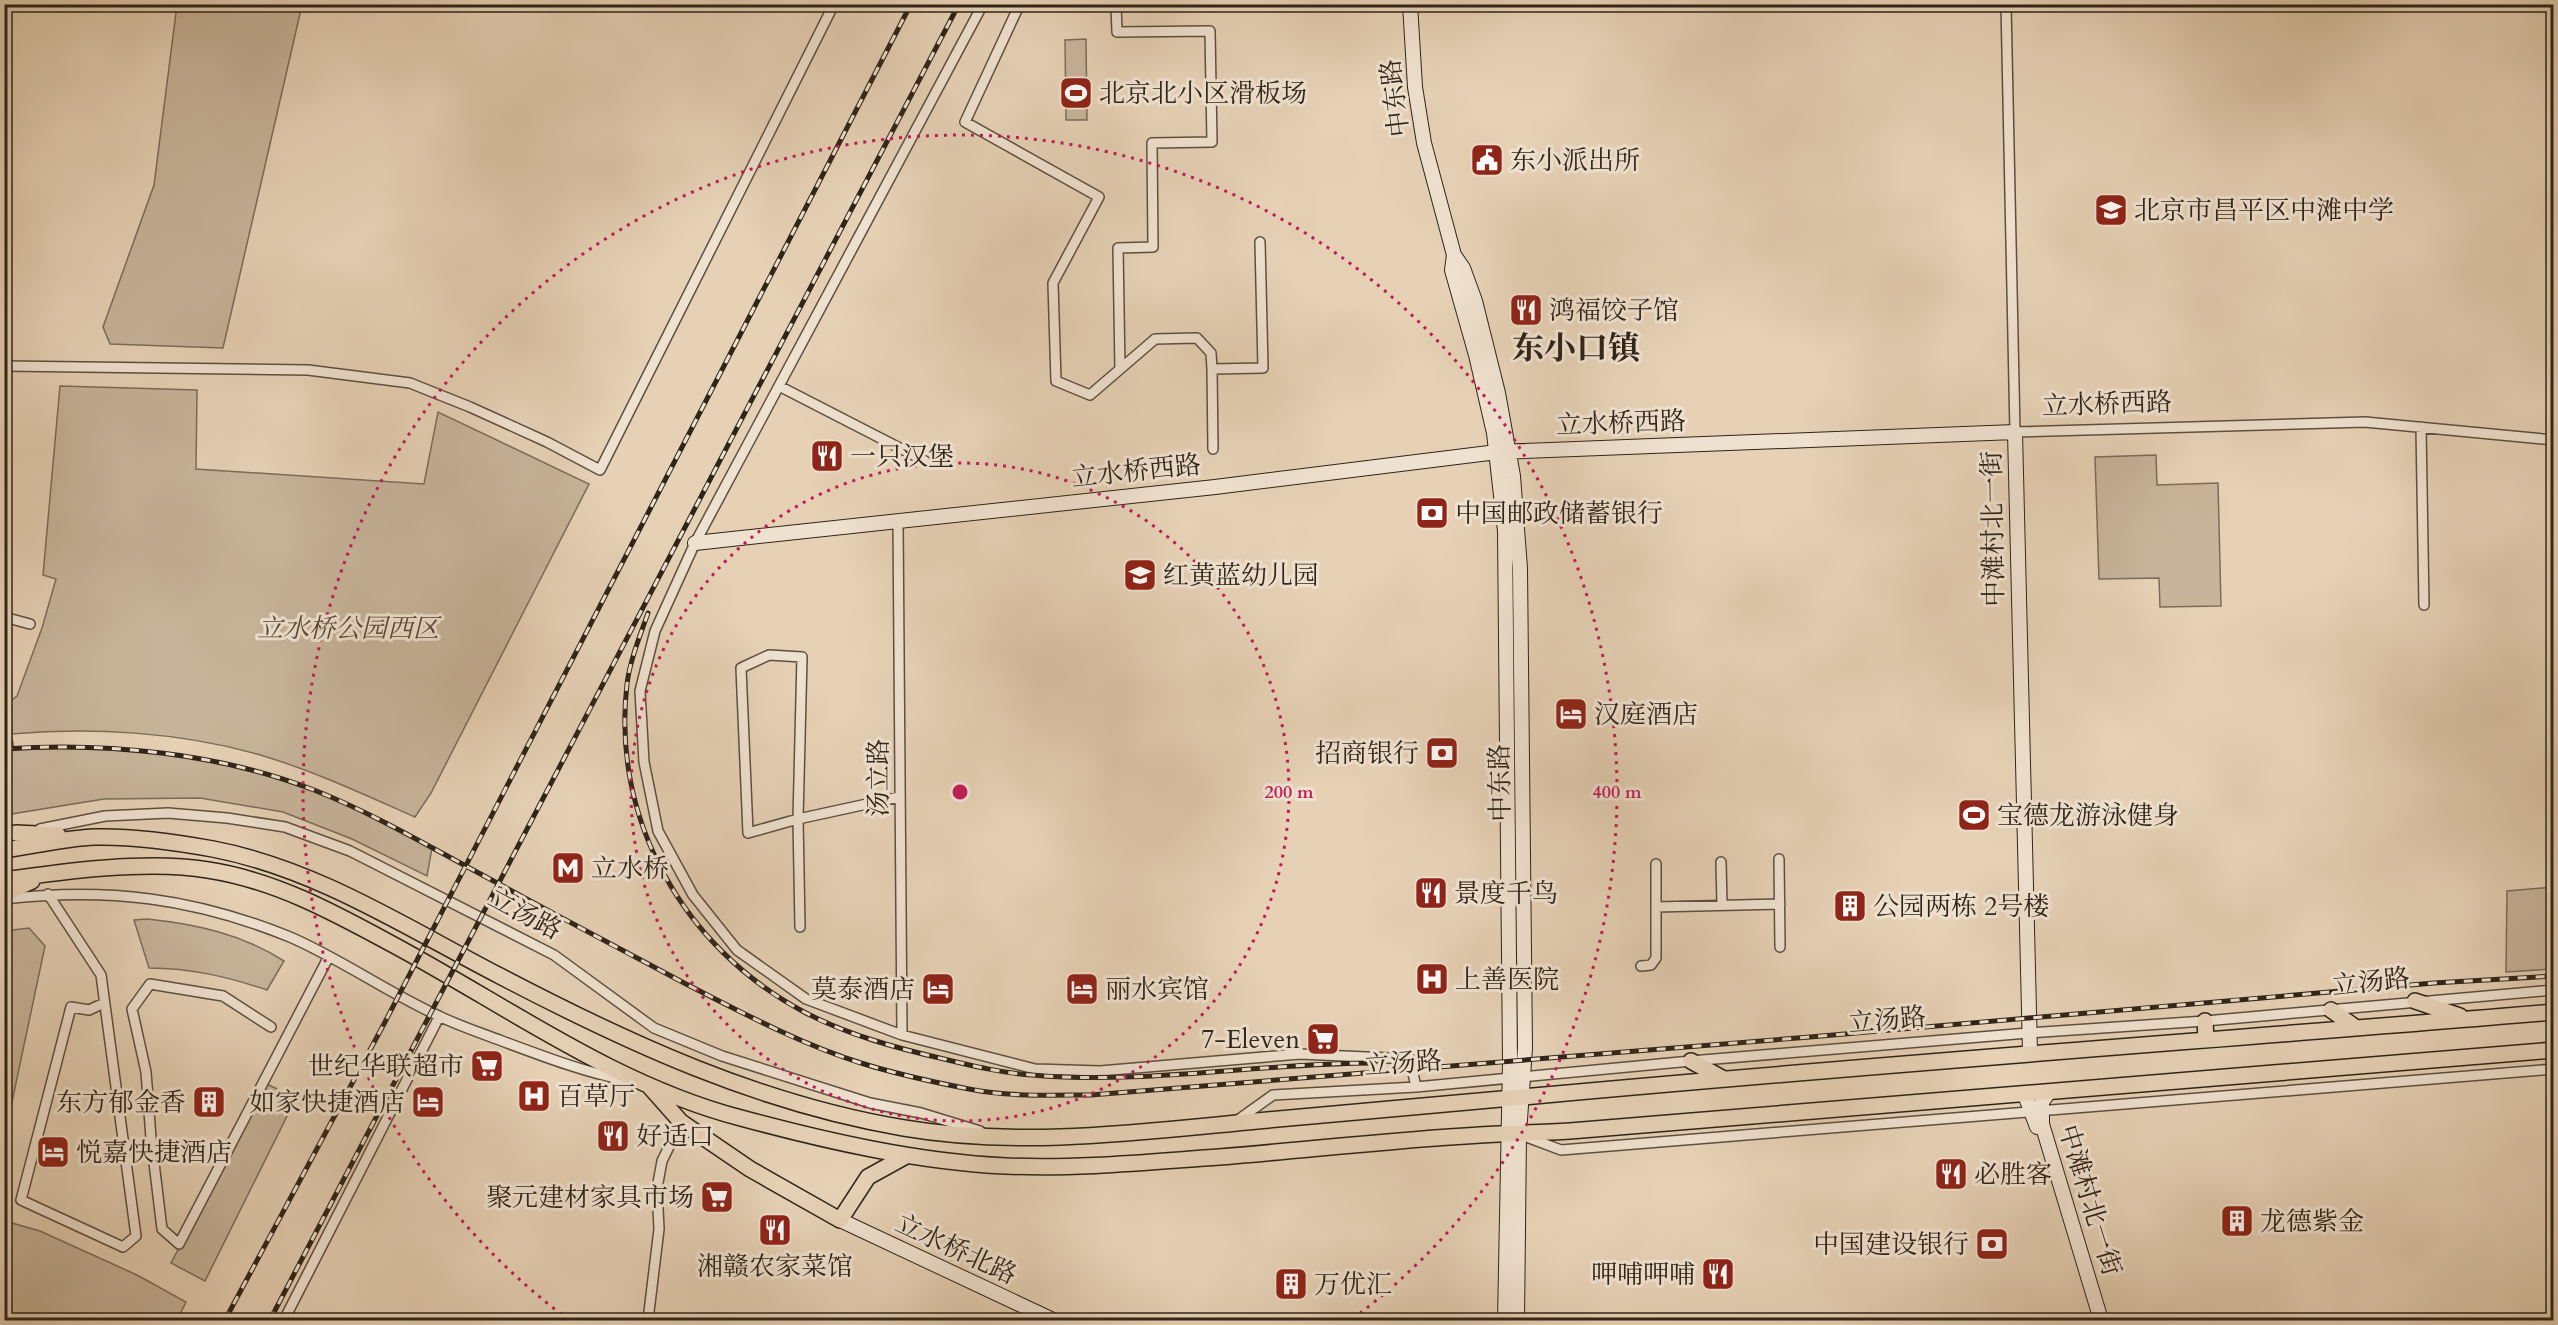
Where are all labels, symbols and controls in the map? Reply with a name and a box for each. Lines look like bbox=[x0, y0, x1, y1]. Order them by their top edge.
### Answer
street label: 中东路 bbox=[1373, 57, 1417, 139]
sports icon: 北京北小区滑板场 bbox=[1058, 75, 1094, 111]
place label: 北京北小区滑板场 bbox=[1099, 76, 1307, 111]
public building icon: 东小派出所 bbox=[1469, 142, 1505, 178]
place label: 东小派出所 bbox=[1510, 143, 1640, 178]
school or university icon: 北京市昌平区中滩中学 bbox=[2093, 192, 2129, 228]
place label: 北京市昌平区中滩中学 bbox=[2134, 193, 2394, 228]
restaurant icon: 鸿福饺子馆 bbox=[1508, 292, 1544, 328]
place label: 鸿福饺子馆 bbox=[1549, 293, 1679, 328]
district label: 东小口镇 bbox=[1512, 327, 1640, 371]
street label: 立水桥西路 bbox=[2041, 384, 2173, 424]
street label: 立水桥西路 bbox=[1555, 403, 1687, 443]
restaurant icon: 一只汉堡 bbox=[809, 438, 845, 474]
place label: 一只汉堡 bbox=[850, 439, 954, 474]
street label: 立水桥西路 bbox=[1070, 447, 1202, 495]
street label: 中滩村北一街 bbox=[1974, 451, 2012, 607]
bank icon: 中国邮政储蓄银行 bbox=[1414, 495, 1450, 531]
place label: 中国邮政储蓄银行 bbox=[1455, 496, 1663, 531]
school or university icon: 红黄蓝幼儿园 bbox=[1122, 557, 1158, 593]
place label: 红黄蓝幼儿园 bbox=[1163, 558, 1319, 593]
park label: 立水桥公园西区 bbox=[257, 611, 442, 646]
hotel icon: 汉庭酒店 bbox=[1553, 696, 1589, 732]
place label: 汉庭酒店 bbox=[1594, 697, 1698, 732]
bank icon: 招商银行 bbox=[1424, 735, 1460, 771]
place label: 招商银行 bbox=[1315, 736, 1419, 771]
street label: 汤立路 bbox=[861, 739, 896, 817]
street label: 中东路 bbox=[1482, 744, 1518, 822]
text: 200 m bbox=[1264, 780, 1314, 805]
text: 400 m bbox=[1592, 780, 1642, 805]
centre of rings bbox=[950, 782, 970, 802]
sports icon: 宝德龙游泳健身 bbox=[1956, 797, 1992, 833]
place label: 宝德龙游泳健身 bbox=[1997, 798, 2179, 833]
metro station icon: 立水桥 bbox=[550, 850, 586, 886]
place label: 立水桥 bbox=[591, 851, 669, 886]
restaurant icon: 景度千鸟 bbox=[1413, 875, 1449, 911]
place label: 景度千鸟 bbox=[1454, 876, 1558, 911]
street label: 立汤路 bbox=[482, 880, 568, 948]
building icon: 公园两栋 2号楼 bbox=[1832, 888, 1868, 924]
place label: 公园两栋 2号楼 bbox=[1873, 889, 2049, 924]
hospital icon: 上善医院 bbox=[1414, 961, 1450, 997]
street label: 立汤路 bbox=[2330, 961, 2412, 1003]
place label: 上善医院 bbox=[1455, 962, 1559, 997]
hotel icon: 莫泰酒店 bbox=[920, 971, 956, 1007]
hotel icon: 丽水宾馆 bbox=[1064, 971, 1100, 1007]
place label: 莫泰酒店 bbox=[811, 972, 915, 1007]
place label: 丽水宾馆 bbox=[1105, 972, 1209, 1007]
street label: 立汤路 bbox=[1847, 999, 1927, 1041]
supermarket icon: 7-Eleven bbox=[1305, 1021, 1341, 1057]
place label: 7-Eleven bbox=[1201, 1022, 1300, 1057]
street label: 立汤路 bbox=[1363, 1043, 1443, 1083]
supermarket icon: 世纪华联超市 bbox=[469, 1048, 505, 1084]
place label: 世纪华联超市 bbox=[308, 1049, 464, 1084]
hospital icon: 百草厅 bbox=[516, 1078, 552, 1114]
place label: 百草厅 bbox=[557, 1079, 635, 1114]
building icon: 东方郁金香 bbox=[191, 1084, 227, 1120]
hotel icon: 如家快捷酒店 bbox=[410, 1084, 446, 1120]
place label: 东方郁金香 bbox=[56, 1085, 186, 1120]
place label: 如家快捷酒店 bbox=[249, 1085, 405, 1120]
restaurant icon: 好适口 bbox=[595, 1118, 631, 1154]
place label: 好适口 bbox=[636, 1119, 714, 1154]
street label: 中滩村北一街 bbox=[2050, 1120, 2130, 1280]
hotel icon: 悦嘉快捷酒店 bbox=[35, 1134, 71, 1170]
place label: 悦嘉快捷酒店 bbox=[76, 1135, 232, 1170]
restaurant icon: 必胜客 bbox=[1933, 1156, 1969, 1192]
place label: 必胜客 bbox=[1974, 1157, 2052, 1192]
supermarket icon: 聚元建材家具市场 bbox=[699, 1179, 735, 1215]
place label: 聚元建材家具市场 bbox=[486, 1180, 694, 1215]
building icon: 龙德紫金 bbox=[2219, 1203, 2255, 1239]
place label: 龙德紫金 bbox=[2260, 1204, 2364, 1239]
street label: 立水桥北路 bbox=[890, 1206, 1022, 1292]
restaurant icon: 湘赣农家菜馆 bbox=[757, 1212, 793, 1248]
bank icon: 中国建设银行 bbox=[1974, 1226, 2010, 1262]
place label: 中国建设银行 bbox=[1813, 1227, 1969, 1262]
place label: 湘赣农家菜馆 bbox=[697, 1249, 853, 1284]
restaurant icon: 呷哺呷哺 bbox=[1700, 1256, 1736, 1292]
place label: 呷哺呷哺 bbox=[1591, 1257, 1695, 1292]
building icon: 万优汇 bbox=[1273, 1266, 1309, 1302]
place label: 万优汇 bbox=[1314, 1267, 1392, 1302]

